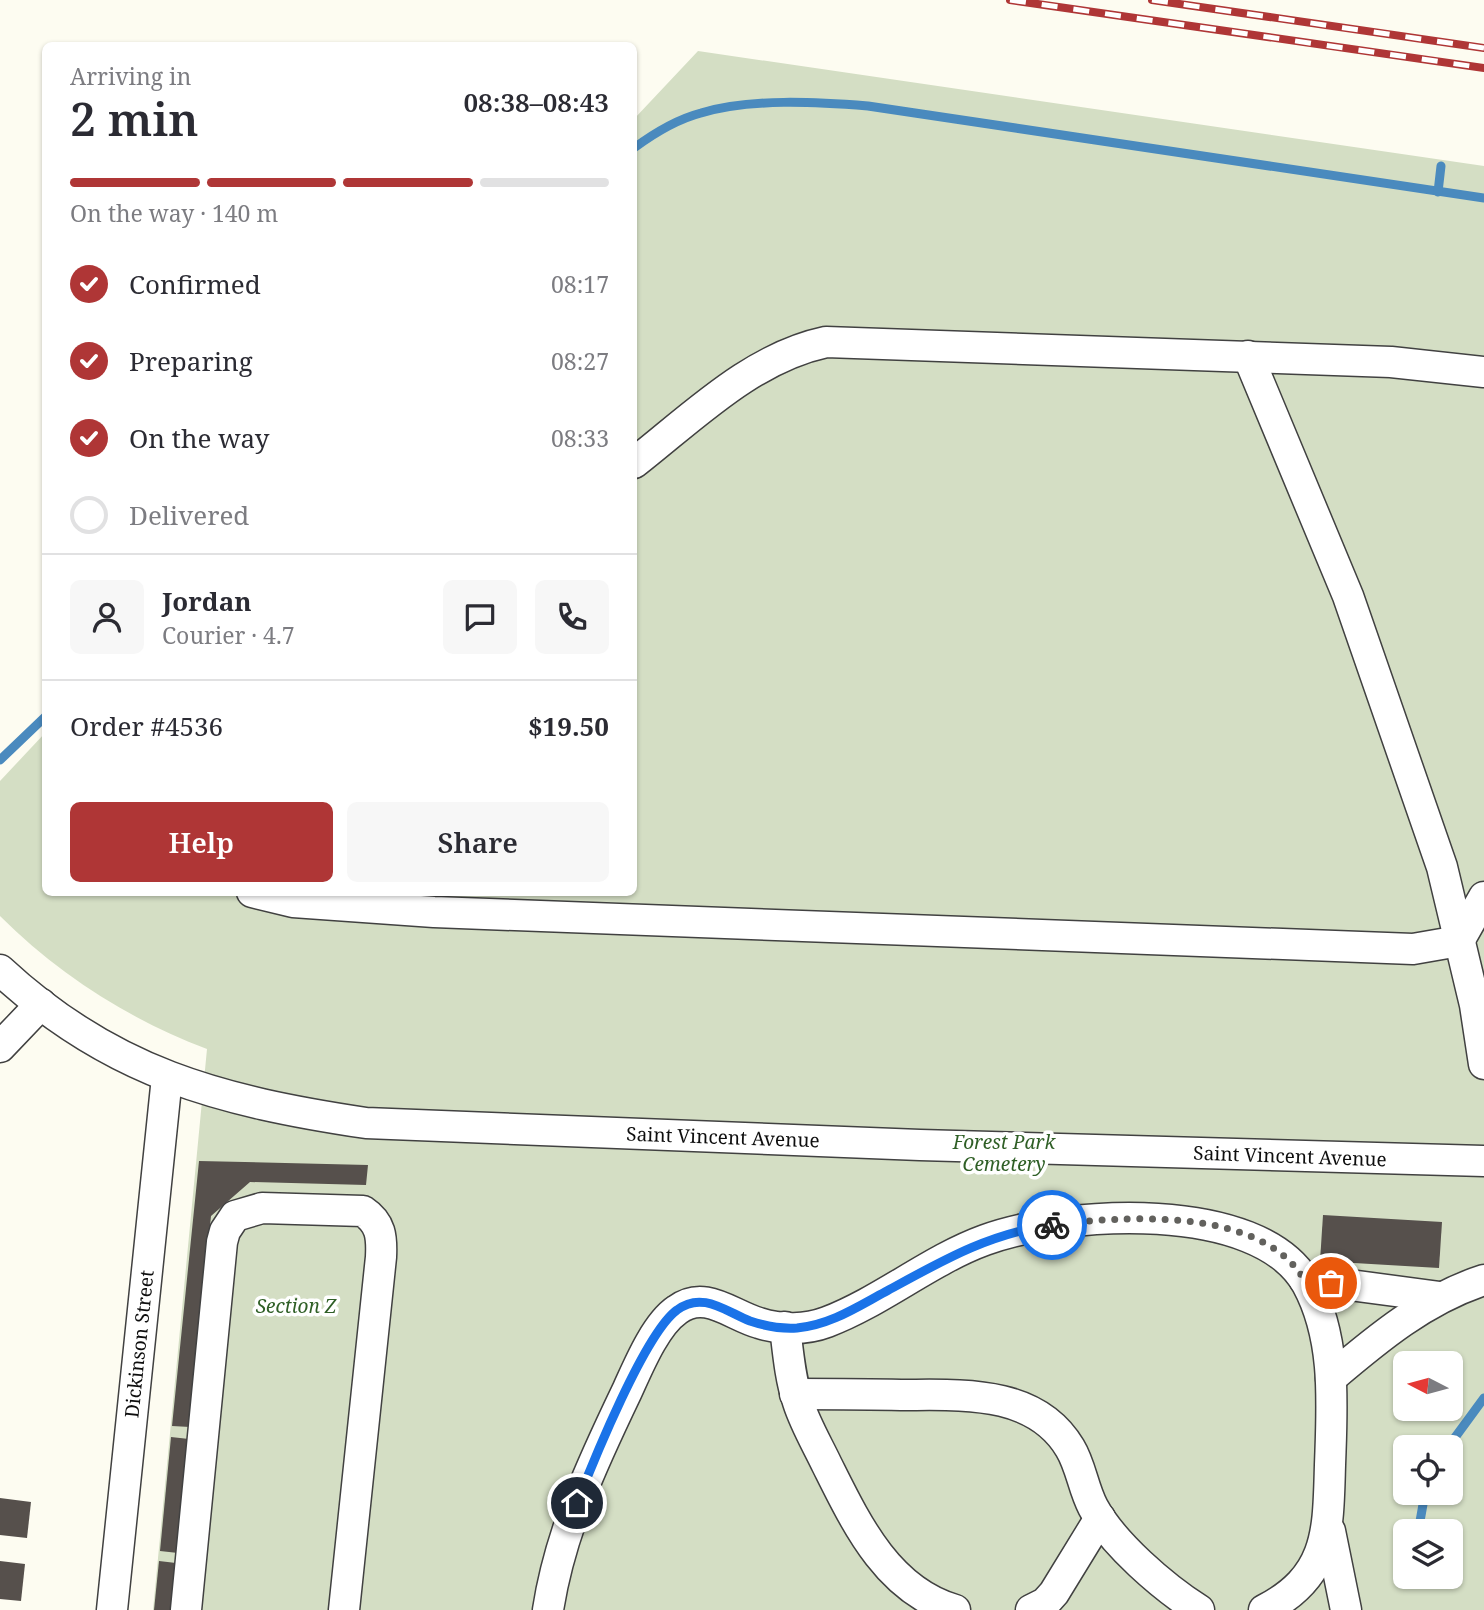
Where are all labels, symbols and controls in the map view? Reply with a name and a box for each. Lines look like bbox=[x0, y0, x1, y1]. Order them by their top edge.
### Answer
text: Arriving in bbox=[70, 60, 191, 92]
text: 08:38–08:43 bbox=[463, 84, 609, 120]
text: 2 min bbox=[70, 87, 198, 149]
text: On the way · 140 m bbox=[70, 197, 278, 229]
icon: check bbox=[70, 265, 108, 303]
text: Confirmed bbox=[129, 266, 261, 302]
text: 08:17 bbox=[551, 268, 609, 300]
icon: check bbox=[70, 342, 108, 380]
text: Preparing bbox=[129, 343, 253, 379]
text: 08:27 bbox=[551, 345, 609, 377]
icon: check bbox=[70, 419, 108, 457]
text: On the way bbox=[129, 420, 269, 456]
text: 08:33 bbox=[551, 422, 609, 454]
text: Delivered bbox=[129, 497, 249, 533]
button: person bbox=[70, 580, 144, 654]
button: chat bbox=[443, 580, 517, 654]
button: phone bbox=[535, 580, 609, 654]
text: Jordan bbox=[162, 583, 252, 619]
text: Courier · 4.7 bbox=[162, 619, 295, 651]
text: Order #4536 bbox=[70, 708, 223, 744]
text: $19.50 bbox=[528, 708, 609, 744]
button: Help bbox=[70, 802, 333, 882]
button: Share bbox=[347, 802, 609, 882]
street label: Saint Vincent Avenue bbox=[626, 1121, 820, 1153]
park label: Forest Park Cemetery bbox=[952, 1129, 1056, 1177]
street label: Saint Vincent Avenue bbox=[1193, 1140, 1387, 1172]
courier bbox=[1017, 1190, 1087, 1260]
icon: bike bbox=[1033, 1206, 1071, 1244]
pin bbox=[1301, 1253, 1361, 1313]
icon: bag bbox=[1312, 1264, 1350, 1302]
street label: Dickinson Street bbox=[118, 1269, 160, 1419]
park label: Section Z bbox=[256, 1293, 337, 1319]
north arrow bbox=[1393, 1351, 1463, 1421]
map controls bbox=[1393, 1351, 1463, 1589]
button: locate bbox=[1393, 1435, 1463, 1505]
pin bbox=[547, 1473, 607, 1533]
icon: home bbox=[558, 1484, 596, 1522]
button: layers bbox=[1393, 1519, 1463, 1589]

